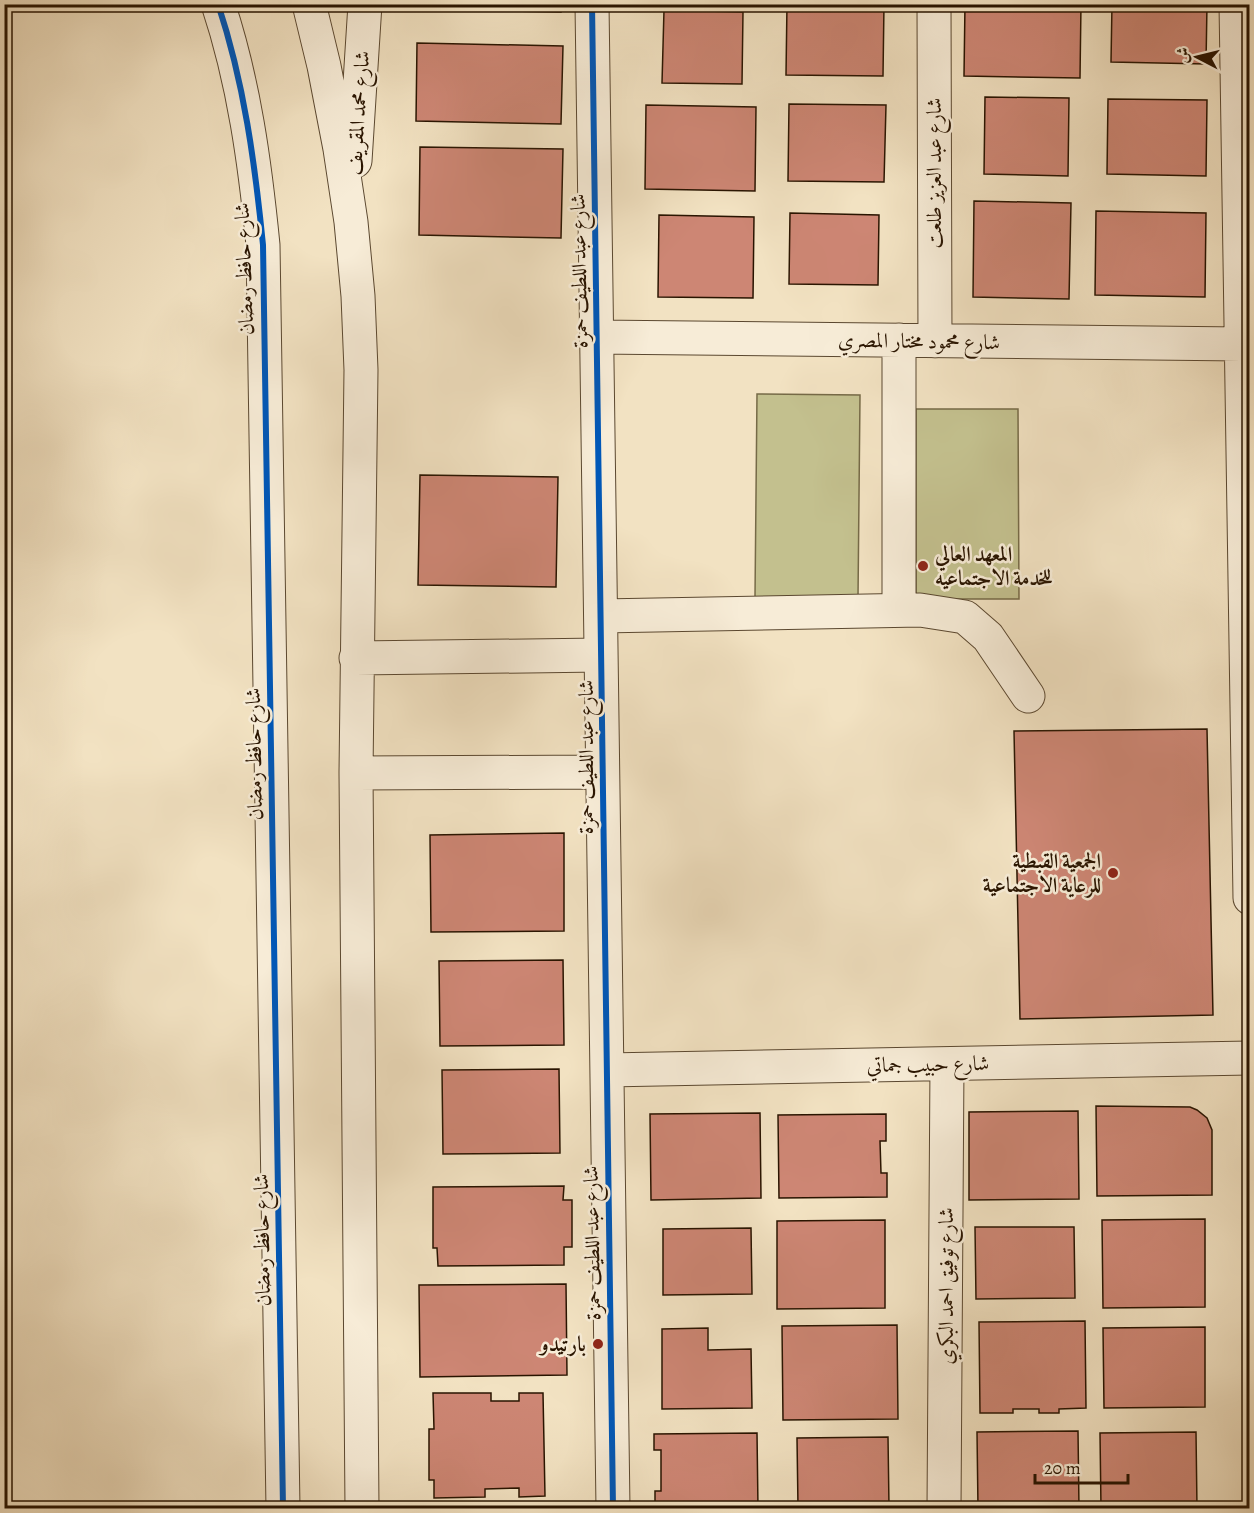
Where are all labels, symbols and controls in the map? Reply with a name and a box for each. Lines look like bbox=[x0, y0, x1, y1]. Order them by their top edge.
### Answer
north arrow bbox=[1167, 27, 1227, 87]
text: ش bbox=[1171, 46, 1195, 65]
street label: شارع محمد المقريف bbox=[340, 50, 380, 177]
street label: شارع عبد العزيز طلعت bbox=[920, 97, 952, 249]
street label: شارع عبد اللطيف حمزة bbox=[564, 193, 598, 349]
street label: شارع حافظ رمضان bbox=[228, 202, 264, 336]
street label: شارع محمود مختار المصري bbox=[838, 326, 1000, 360]
place label: المعهد العالي للخدمة الاجتماعيه bbox=[934, 540, 1053, 592]
marker: المعهد العالي للخدمة الاجتماعيه bbox=[916, 559, 930, 573]
street label: شارع عبد اللطيف حمزة bbox=[572, 680, 604, 834]
street label: شارع حافظ رمضان bbox=[239, 687, 273, 821]
place label: الجمعية القبطية للرعاية الاجتماعية bbox=[983, 847, 1101, 899]
marker: الجمعية القبطية للرعاية الاجتماعية bbox=[1106, 866, 1120, 880]
street label: شارع حبيب جماتي bbox=[866, 1049, 990, 1083]
street label: شارع عبد اللطيف حمزة bbox=[577, 1165, 611, 1321]
street label: شارع حافظ رمضان bbox=[247, 1173, 281, 1307]
street label: شارع توفيق احمد البكري bbox=[932, 1207, 964, 1365]
place label: بارتيدو bbox=[538, 1330, 586, 1358]
marker: بارتيدو bbox=[591, 1337, 605, 1351]
scale bar bbox=[1035, 1447, 1128, 1485]
text: 20 m bbox=[1044, 1456, 1081, 1480]

